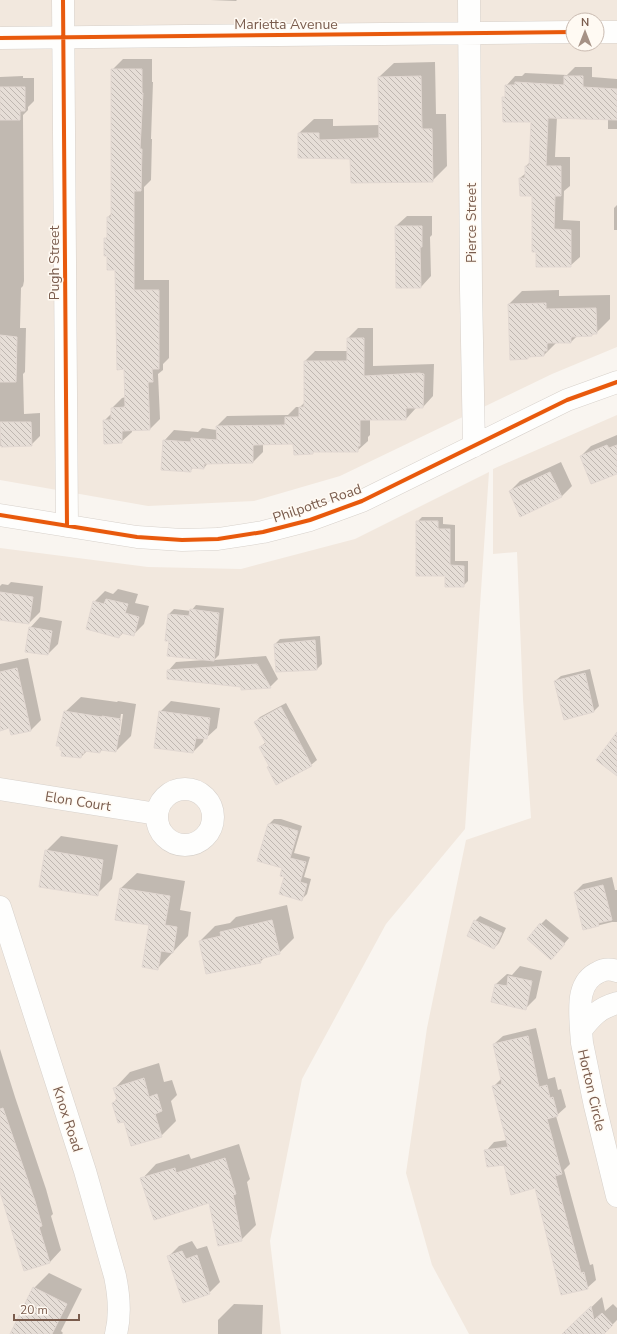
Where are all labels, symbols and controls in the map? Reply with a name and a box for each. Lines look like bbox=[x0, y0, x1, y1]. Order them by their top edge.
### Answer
north arrow bbox=[565, 12, 605, 52]
street label: Marietta Avenue bbox=[234, 15, 338, 34]
text: N bbox=[581, 15, 589, 30]
street label: Pierce Street bbox=[462, 183, 481, 263]
street label: Pugh Street bbox=[45, 226, 64, 300]
street label: Philpotts Road bbox=[270, 479, 364, 528]
street label: Elon Court bbox=[44, 787, 112, 816]
street label: Horton Circle bbox=[573, 1047, 610, 1133]
street label: Knox Road bbox=[48, 1084, 87, 1154]
scale bar bbox=[14, 1296, 79, 1322]
text: 20 m bbox=[20, 1302, 48, 1318]

